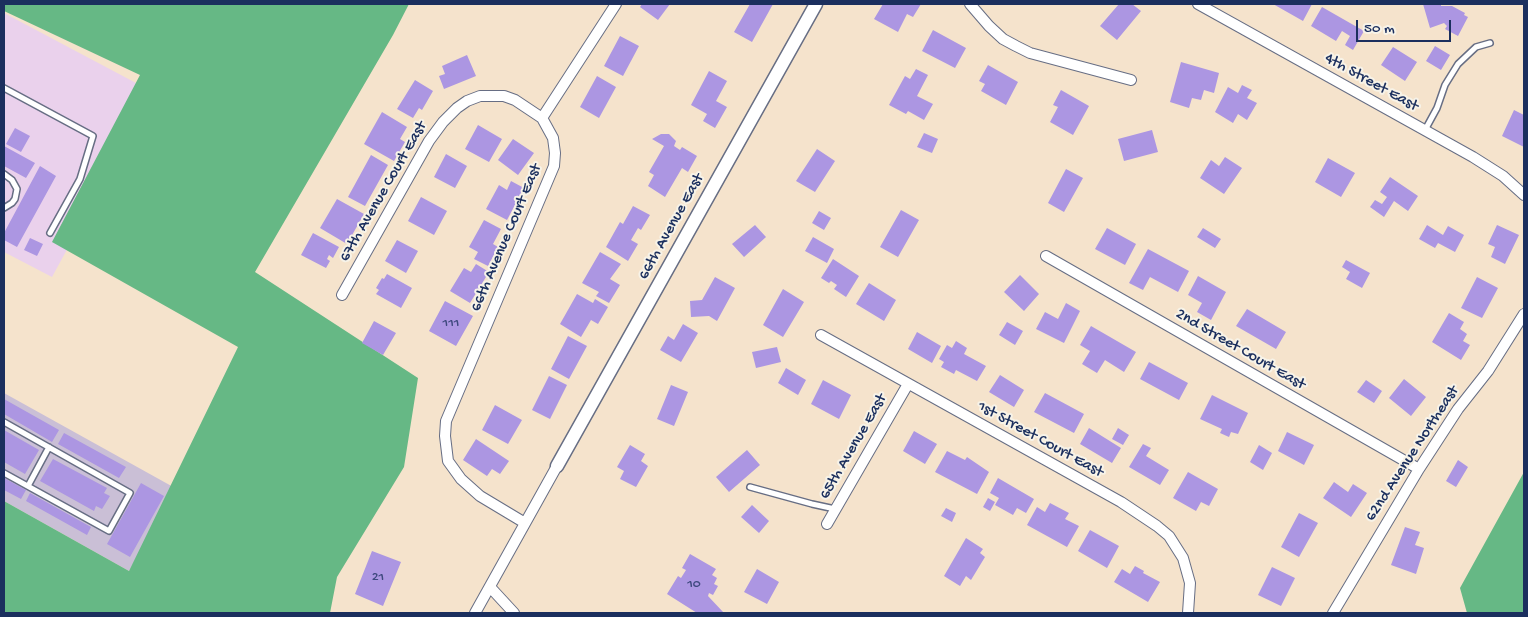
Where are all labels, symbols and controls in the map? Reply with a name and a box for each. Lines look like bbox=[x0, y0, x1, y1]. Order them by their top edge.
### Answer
scale bar bbox=[1358, 10, 1453, 42]
text: 50 m bbox=[1364, 20, 1395, 38]
street label: 4th Street East bbox=[1321, 49, 1421, 117]
street label: 67th Avenue Court East bbox=[336, 118, 432, 266]
street label: 66th Avenue Court East bbox=[467, 161, 547, 315]
street label: 66th Avenue East bbox=[635, 171, 709, 283]
street label: 2nd Street Court East bbox=[1172, 305, 1308, 395]
house number: 111 bbox=[443, 316, 459, 332]
street label: 62nd Avenue Northeast bbox=[1362, 383, 1464, 525]
street label: 65th Avenue East bbox=[816, 391, 892, 503]
street label: 1st Street Court East bbox=[974, 397, 1106, 483]
house number: 21 bbox=[372, 570, 384, 586]
house number: 10 bbox=[687, 577, 701, 593]

